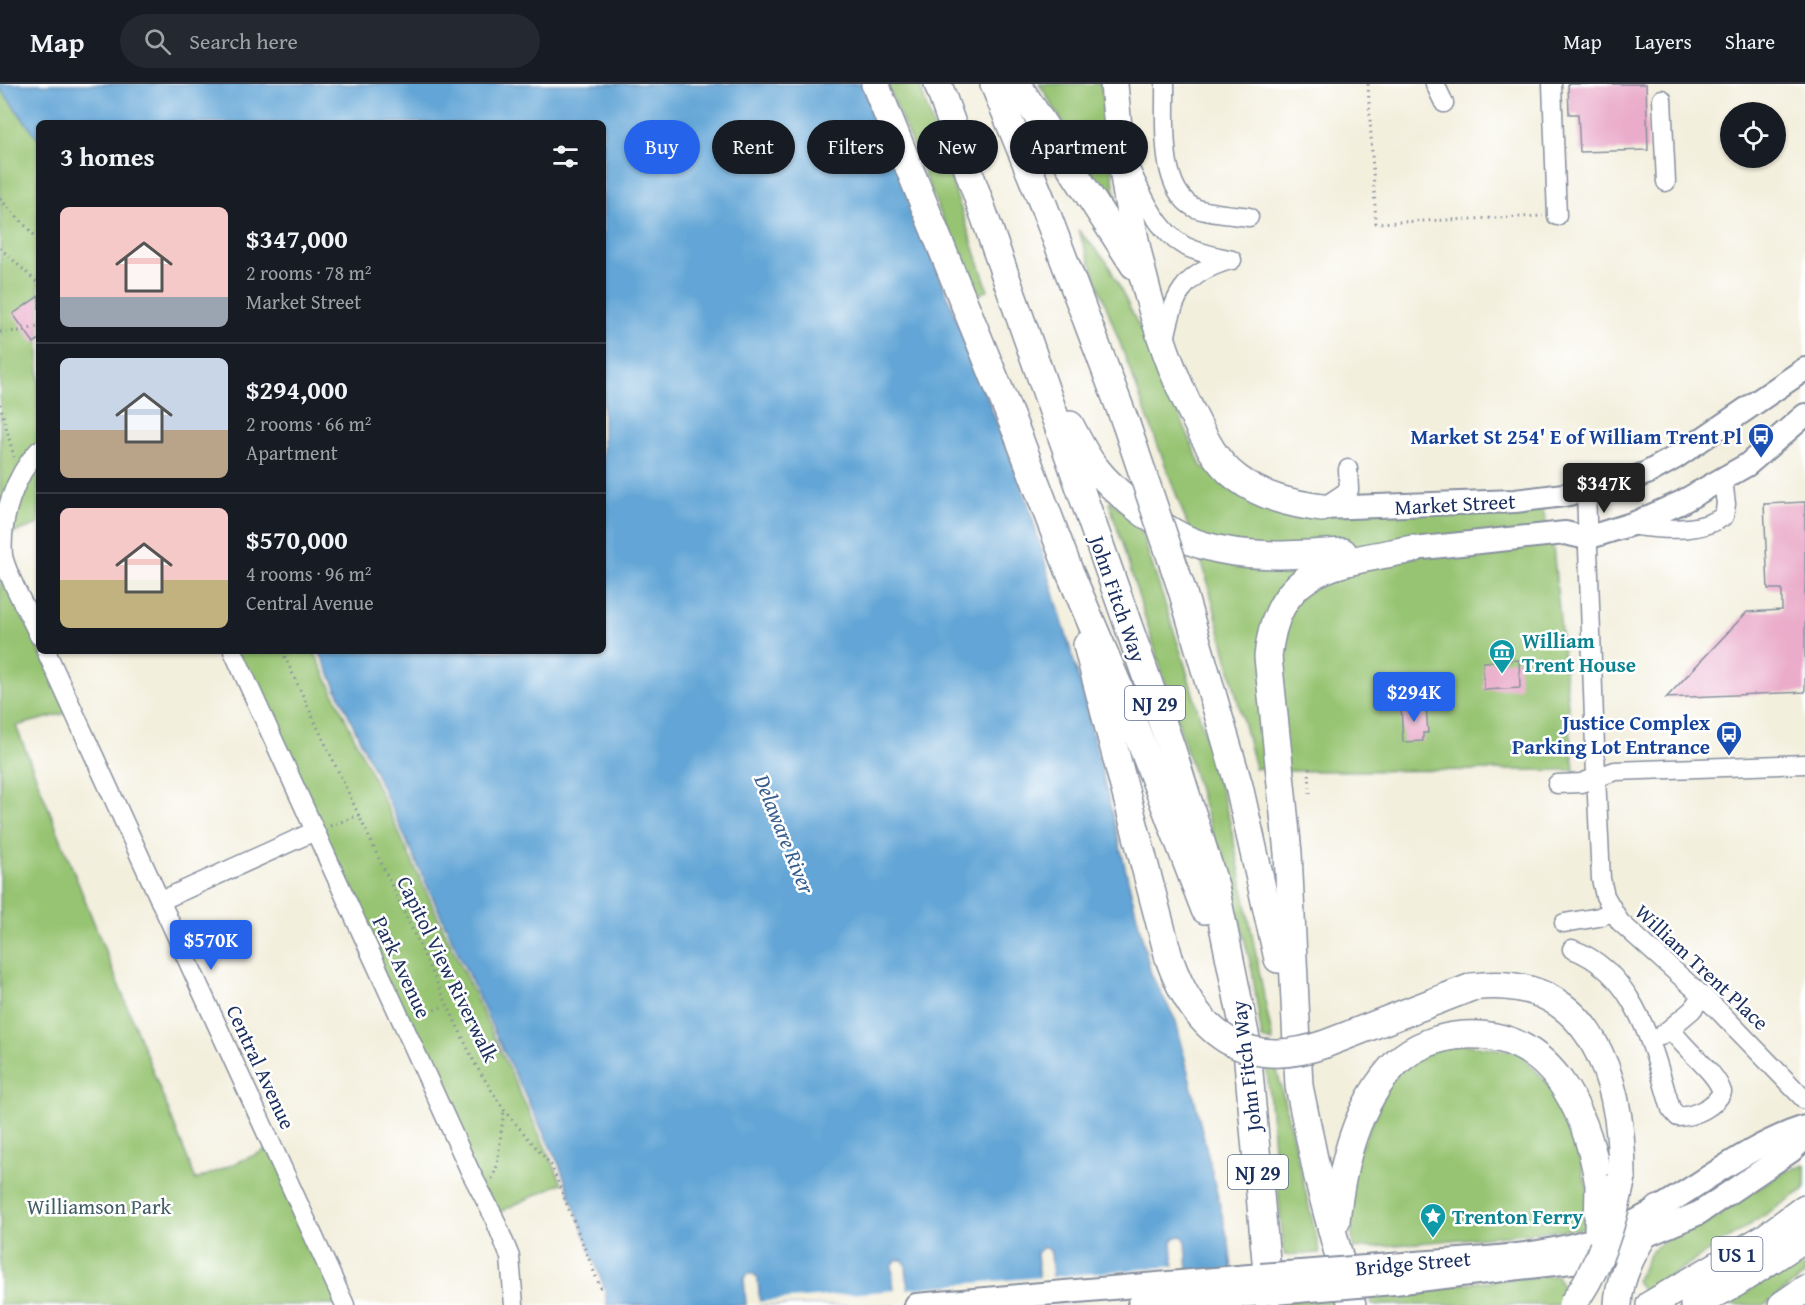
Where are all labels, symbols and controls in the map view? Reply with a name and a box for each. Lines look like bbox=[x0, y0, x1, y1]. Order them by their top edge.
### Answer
search box bbox=[120, 14, 540, 68]
text: Map bbox=[30, 21, 84, 62]
icon: search bbox=[141, 25, 174, 58]
text: Search here bbox=[189, 25, 298, 57]
text: Map bbox=[1563, 26, 1602, 57]
text: Layers bbox=[1635, 26, 1692, 57]
text: Share bbox=[1725, 26, 1775, 57]
map controls bbox=[1720, 102, 1786, 168]
button: locate bbox=[1720, 102, 1786, 168]
chip: Buy bbox=[624, 120, 700, 174]
chip: Rent bbox=[712, 120, 795, 174]
chip: Filters bbox=[807, 120, 905, 174]
chip: New bbox=[917, 120, 998, 174]
chip: Apartment bbox=[1010, 120, 1148, 174]
text: 3 homes bbox=[60, 137, 155, 176]
icon: filters bbox=[549, 140, 582, 173]
text: $347,000 bbox=[246, 219, 348, 258]
icon: home bbox=[108, 231, 180, 303]
text: 2 rooms · 78 m² bbox=[246, 258, 372, 287]
text: Market Street bbox=[246, 287, 361, 316]
text: $294,000 bbox=[246, 370, 348, 409]
icon: home bbox=[108, 382, 180, 454]
text: 2 rooms · 66 m² bbox=[246, 409, 372, 438]
place label: Market St 254' E of William Trent Pl bbox=[1410, 421, 1742, 452]
bus stop icon: Market St 254' E of William Trent Pl bbox=[1746, 421, 1776, 459]
text: Apartment bbox=[246, 438, 338, 467]
pin: $347K bbox=[1562, 463, 1646, 514]
text: $347K bbox=[1577, 468, 1631, 497]
street label: Market Street bbox=[1394, 485, 1517, 523]
text: $570,000 bbox=[246, 520, 348, 559]
street label: John Fitch Way bbox=[1081, 529, 1154, 667]
icon: home bbox=[108, 532, 180, 604]
text: 4 rooms · 96 m² bbox=[246, 559, 372, 588]
text: Central Avenue bbox=[246, 588, 374, 617]
place label: William Trent House bbox=[1522, 625, 1636, 680]
museum icon: William Trent House bbox=[1487, 637, 1517, 675]
pin: $294K bbox=[1372, 672, 1456, 723]
text: $294K bbox=[1387, 677, 1441, 706]
road number: NJ 29 bbox=[1125, 686, 1185, 720]
place label: Justice Complex Parking Lot Entrance bbox=[1512, 707, 1710, 762]
bus stop icon: Justice Complex Parking Lot Entrance bbox=[1714, 719, 1744, 757]
water label: Delaware River bbox=[746, 769, 824, 899]
street label: Capitol View Riverwalk bbox=[389, 871, 507, 1068]
street label: William Trent Place bbox=[1628, 897, 1776, 1037]
street label: Park Avenue bbox=[365, 911, 439, 1023]
pin: $570K bbox=[169, 920, 253, 971]
text: $570K bbox=[184, 925, 238, 954]
street label: John Fitch Way bbox=[1223, 998, 1270, 1136]
street label: Central Avenue bbox=[219, 1000, 303, 1134]
road number: NJ 29 bbox=[1228, 1155, 1288, 1189]
park label: Williamson Park bbox=[27, 1191, 172, 1222]
place icon: Trenton Ferry bbox=[1418, 1201, 1448, 1239]
place label: Trenton Ferry bbox=[1452, 1201, 1583, 1232]
road number: US 1 bbox=[1712, 1237, 1762, 1271]
street label: Bridge Street bbox=[1354, 1242, 1473, 1283]

